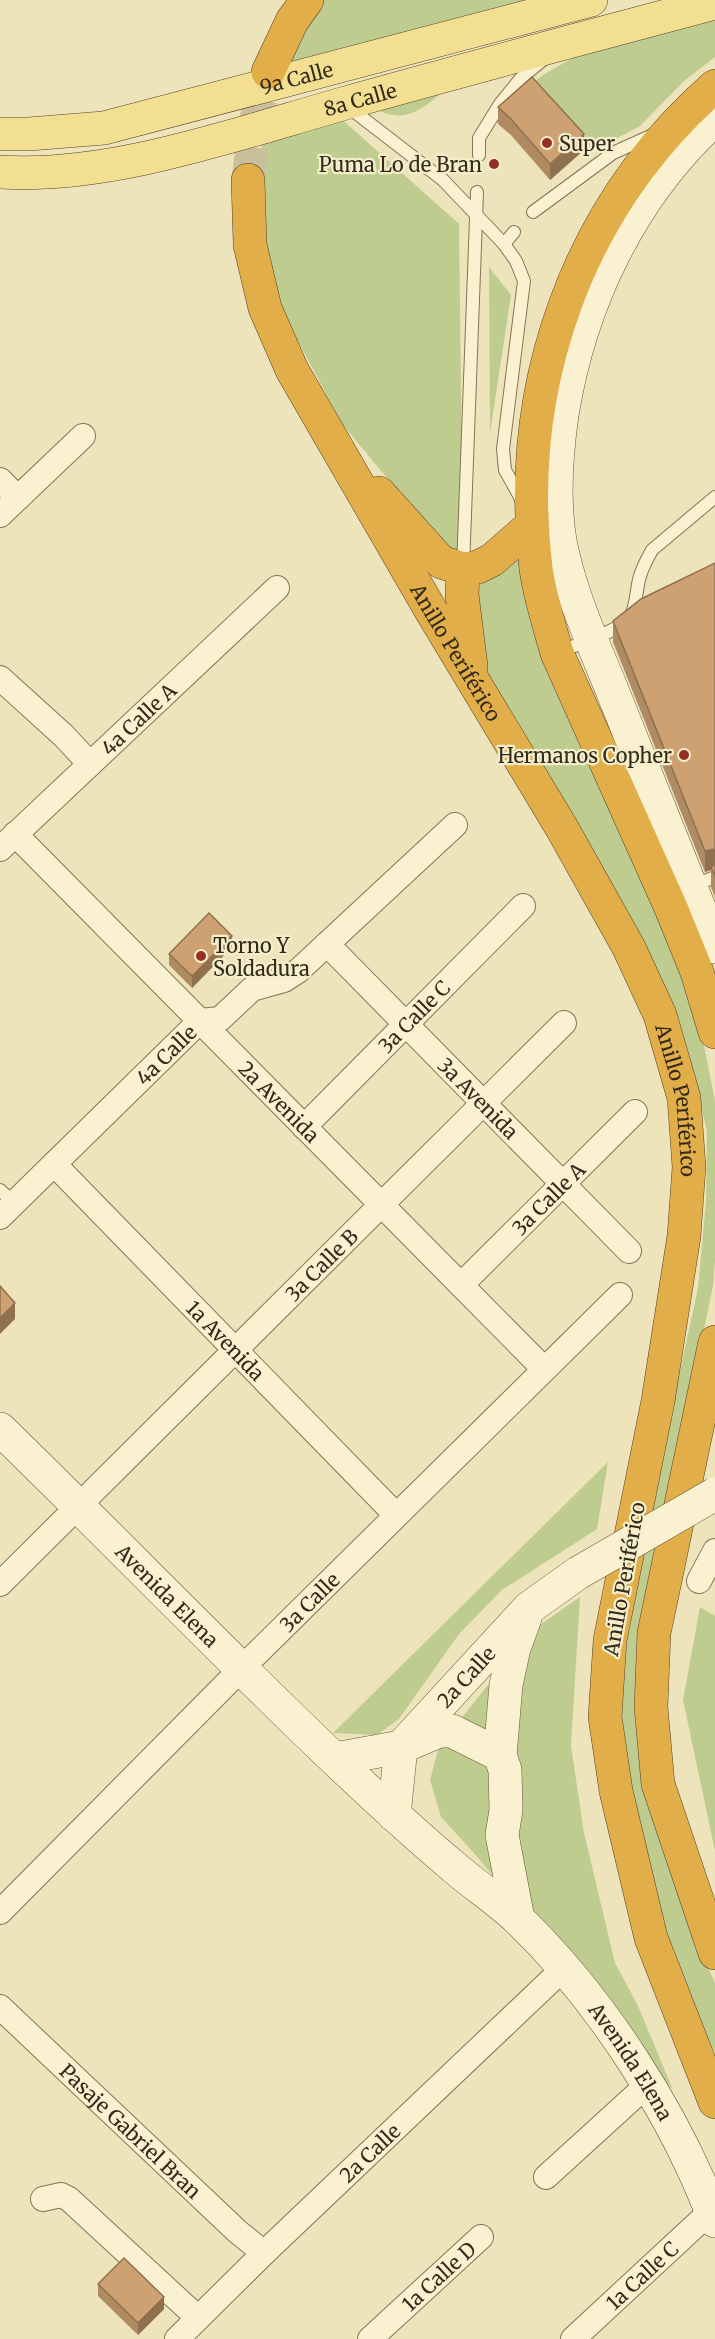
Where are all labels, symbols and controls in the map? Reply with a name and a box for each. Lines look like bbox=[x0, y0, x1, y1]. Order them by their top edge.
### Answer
street label: 9a Calle bbox=[257, 56, 335, 99]
street label: 8a Calle bbox=[321, 77, 399, 121]
place label: Super bbox=[559, 131, 615, 156]
marker: Super bbox=[540, 136, 554, 150]
place label: Puma Lo de Bran bbox=[319, 152, 482, 177]
marker: Puma Lo de Bran bbox=[487, 157, 501, 171]
street label: Anillo Periférico bbox=[405, 578, 507, 726]
street label: 4a Calle A bbox=[96, 677, 182, 760]
place label: Hermanos Copher bbox=[498, 743, 672, 768]
marker: Hermanos Copher bbox=[677, 748, 691, 762]
place label: Torno Y Soldadura bbox=[213, 933, 310, 981]
marker: Torno Y Soldadura bbox=[194, 949, 208, 963]
street label: 3a Calle C bbox=[373, 975, 455, 1058]
street label: 4a Calle bbox=[130, 1019, 201, 1090]
street label: Anillo Periférico bbox=[650, 1020, 702, 1178]
street label: 3a Avenida bbox=[433, 1052, 524, 1144]
street label: 2a Avenida bbox=[234, 1055, 325, 1148]
street label: 3a Calle A bbox=[507, 1156, 591, 1240]
street label: 3a Calle B bbox=[280, 1223, 363, 1306]
street label: 1a Avenida bbox=[181, 1295, 270, 1386]
street label: Anillo Periférico bbox=[598, 1500, 650, 1659]
street label: Avenida Elena bbox=[110, 1538, 224, 1652]
street label: 3a Calle bbox=[274, 1567, 344, 1637]
street label: 2a Calle bbox=[431, 1641, 500, 1712]
street label: Avenida Elena bbox=[583, 1997, 679, 2125]
street label: Pasaje Gabriel Bran bbox=[55, 2058, 207, 2203]
street label: 2a Calle bbox=[334, 2118, 405, 2187]
street label: 1a Calle D bbox=[396, 2236, 481, 2316]
street label: 1a Calle C bbox=[601, 2236, 683, 2315]

